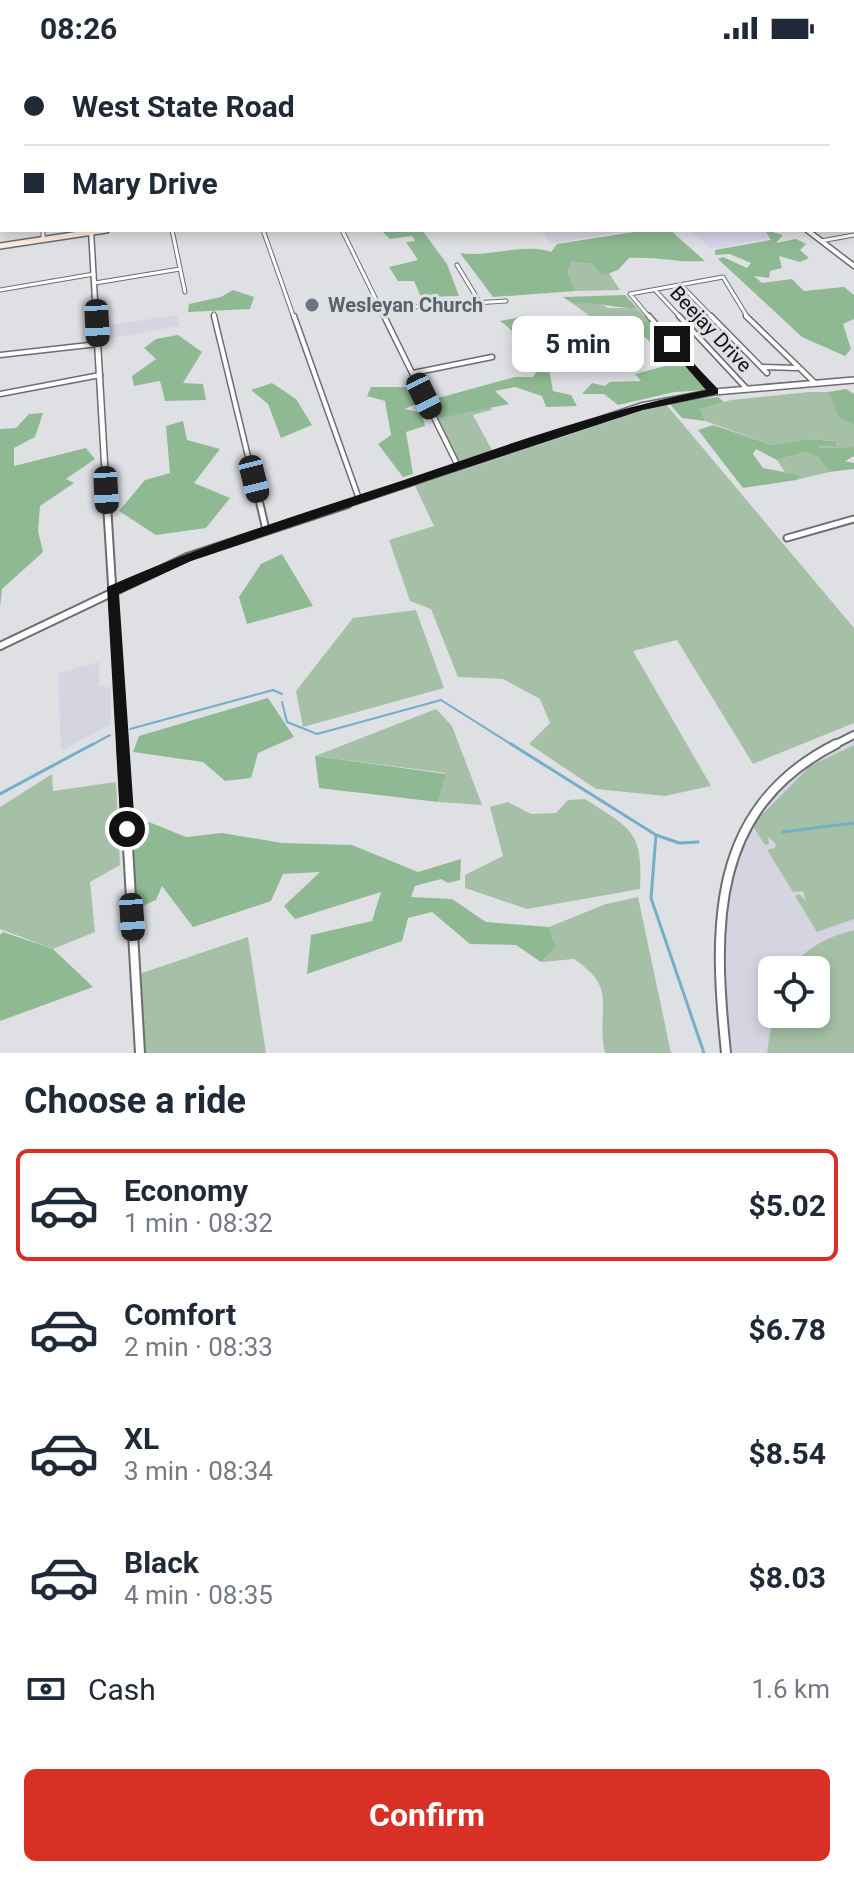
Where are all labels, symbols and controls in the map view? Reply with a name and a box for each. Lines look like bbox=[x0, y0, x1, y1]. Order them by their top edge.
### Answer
text: 08:26 bbox=[40, 11, 117, 46]
text: West State Road bbox=[72, 89, 295, 124]
text: Mary Drive bbox=[72, 166, 218, 201]
street label: Beejay Drive bbox=[665, 281, 757, 377]
place label: Wesleyan Church bbox=[328, 293, 483, 317]
marker: Wesleyan Church bbox=[303, 296, 321, 314]
car bbox=[84, 298, 110, 348]
callout: 5 min bbox=[512, 316, 644, 372]
route end bbox=[654, 326, 690, 362]
text: 5 min bbox=[545, 329, 611, 359]
car bbox=[403, 369, 445, 423]
car bbox=[237, 453, 271, 505]
car bbox=[93, 465, 119, 515]
route start bbox=[109, 811, 145, 847]
car bbox=[118, 892, 146, 942]
map controls bbox=[758, 956, 830, 1028]
button: locate bbox=[758, 956, 830, 1028]
text: Choose a ride bbox=[24, 1080, 246, 1122]
icon: car bbox=[28, 1169, 100, 1241]
text: Economy bbox=[124, 1173, 248, 1208]
text: $5.02 bbox=[748, 1188, 826, 1223]
text: 1 min · 08:32 bbox=[124, 1208, 273, 1238]
icon: car bbox=[28, 1293, 100, 1365]
text: Comfort bbox=[124, 1297, 236, 1332]
text: $6.78 bbox=[748, 1312, 826, 1347]
text: 2 min · 08:33 bbox=[124, 1332, 273, 1362]
icon: car bbox=[28, 1417, 100, 1489]
text: XL bbox=[124, 1421, 159, 1456]
text: $8.54 bbox=[748, 1436, 826, 1471]
text: 3 min · 08:34 bbox=[124, 1456, 273, 1486]
icon: car bbox=[28, 1541, 100, 1613]
text: Black bbox=[124, 1545, 199, 1580]
text: $8.03 bbox=[748, 1560, 826, 1595]
text: 4 min · 08:35 bbox=[124, 1580, 273, 1610]
icon: cash bbox=[24, 1667, 68, 1711]
text: Cash bbox=[88, 1672, 156, 1707]
text: 1.6 km bbox=[751, 1674, 830, 1704]
button: Confirm bbox=[24, 1769, 830, 1861]

